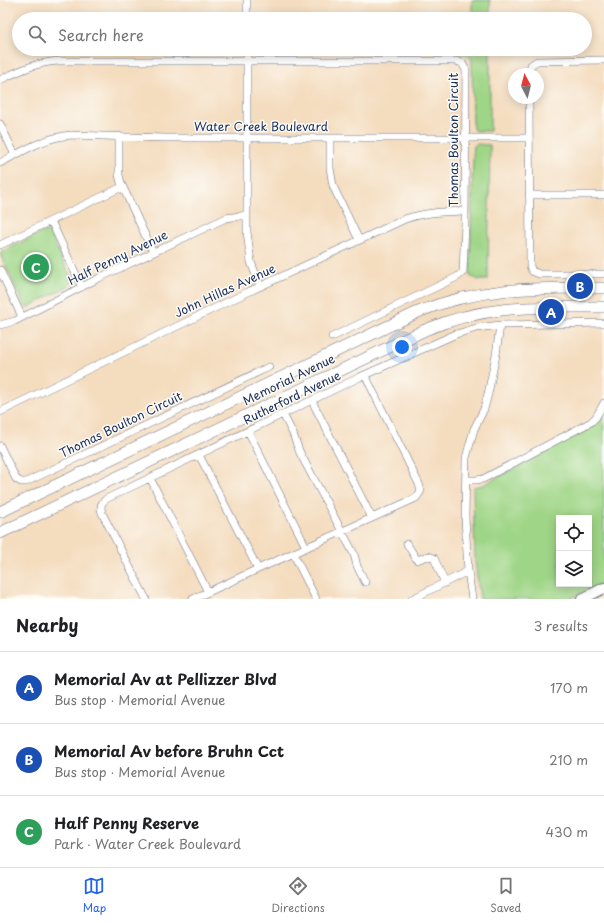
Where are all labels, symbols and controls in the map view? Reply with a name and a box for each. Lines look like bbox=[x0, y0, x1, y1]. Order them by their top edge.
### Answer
search box bbox=[12, 12, 592, 56]
icon: search bbox=[26, 23, 48, 45]
text: Search here bbox=[58, 23, 144, 46]
north arrow bbox=[508, 68, 544, 104]
street label: Thomas Boulton Circuit bbox=[444, 73, 462, 207]
street label: Water Creek Boulevard bbox=[194, 117, 329, 135]
street label: Half Penny Avenue bbox=[65, 225, 171, 289]
pin: C bbox=[23, 252, 49, 282]
street label: John Hillas Avenue bbox=[171, 259, 279, 321]
pin: B bbox=[567, 271, 593, 301]
pin: A bbox=[538, 297, 564, 327]
your location bbox=[392, 337, 412, 357]
street label: Memorial Avenue bbox=[239, 349, 338, 409]
street label: Rutherford Avenue bbox=[240, 366, 344, 428]
street label: Thomas Boulton Circuit bbox=[56, 387, 185, 462]
map controls bbox=[556, 515, 592, 587]
button: locate bbox=[556, 515, 592, 551]
button: layers bbox=[556, 551, 592, 587]
text: Nearby bbox=[16, 612, 78, 638]
text: 3 results bbox=[534, 616, 588, 635]
text: Memorial Av at Pellizzer Blvd bbox=[54, 667, 277, 690]
text: A bbox=[24, 678, 34, 697]
text: 170 m bbox=[550, 678, 588, 697]
text: Bus stop · Memorial Avenue bbox=[54, 690, 225, 709]
text: Memorial Av before Bruhn Cct bbox=[54, 739, 284, 762]
text: B bbox=[25, 750, 33, 769]
text: 210 m bbox=[549, 750, 588, 769]
text: Bus stop · Memorial Avenue bbox=[54, 762, 225, 781]
text: Half Penny Reserve bbox=[54, 811, 199, 834]
text: C bbox=[24, 822, 34, 841]
text: 430 m bbox=[546, 822, 588, 841]
text: Park · Water Creek Boulevard bbox=[54, 834, 241, 853]
tab: Map bbox=[83, 875, 106, 916]
tab: Directions bbox=[271, 875, 325, 916]
tab: Saved bbox=[490, 875, 521, 916]

